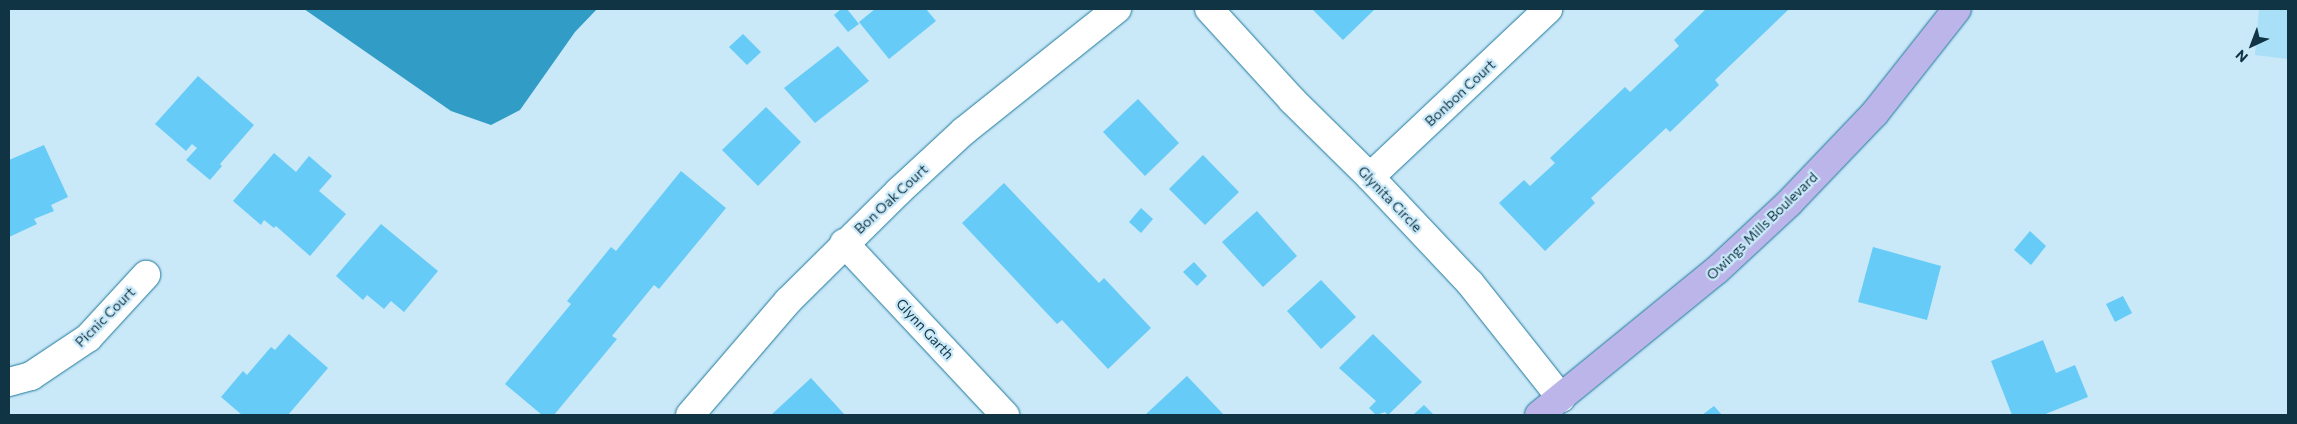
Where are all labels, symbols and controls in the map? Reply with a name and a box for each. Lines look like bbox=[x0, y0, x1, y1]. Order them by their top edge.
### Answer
north arrow bbox=[2227, 20, 2277, 70]
text: N bbox=[2232, 47, 2251, 66]
street label: Bonbon Court bbox=[1421, 56, 1499, 130]
street label: Bon Oak Court bbox=[851, 161, 931, 237]
street label: Glynita Circle bbox=[1354, 163, 1426, 235]
street label: Owings Mills Boulevard bbox=[1703, 169, 1821, 283]
street label: Picnic Court bbox=[72, 284, 138, 350]
street label: Glynn Garth bbox=[893, 295, 957, 363]

